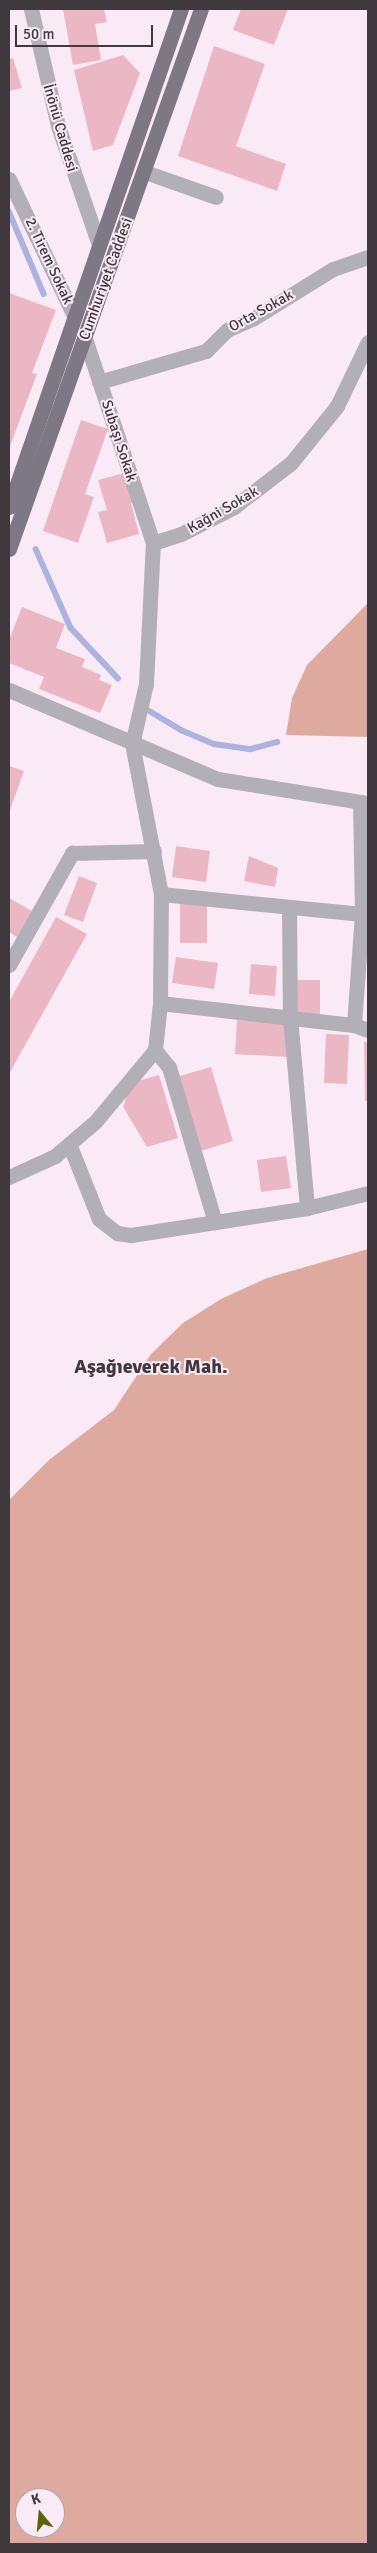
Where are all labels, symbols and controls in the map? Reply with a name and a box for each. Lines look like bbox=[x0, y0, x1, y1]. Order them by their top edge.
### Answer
scale bar bbox=[18, 15, 155, 47]
text: 50 m bbox=[23, 25, 54, 43]
street label: İnönü Caddesi bbox=[39, 82, 81, 174]
street label: 2. Tirem Sokak bbox=[21, 215, 77, 307]
street label: Cumhuriyet Caddesi bbox=[76, 215, 136, 343]
street label: Orta Sokak bbox=[226, 286, 296, 336]
street label: Subaşı Sokak bbox=[97, 398, 141, 484]
street label: Kağni Sokak bbox=[184, 483, 262, 537]
district label: Aşağıeverek Mah. bbox=[74, 1354, 228, 1378]
north arrow bbox=[15, 2488, 65, 2538]
text: K bbox=[29, 2490, 42, 2509]

